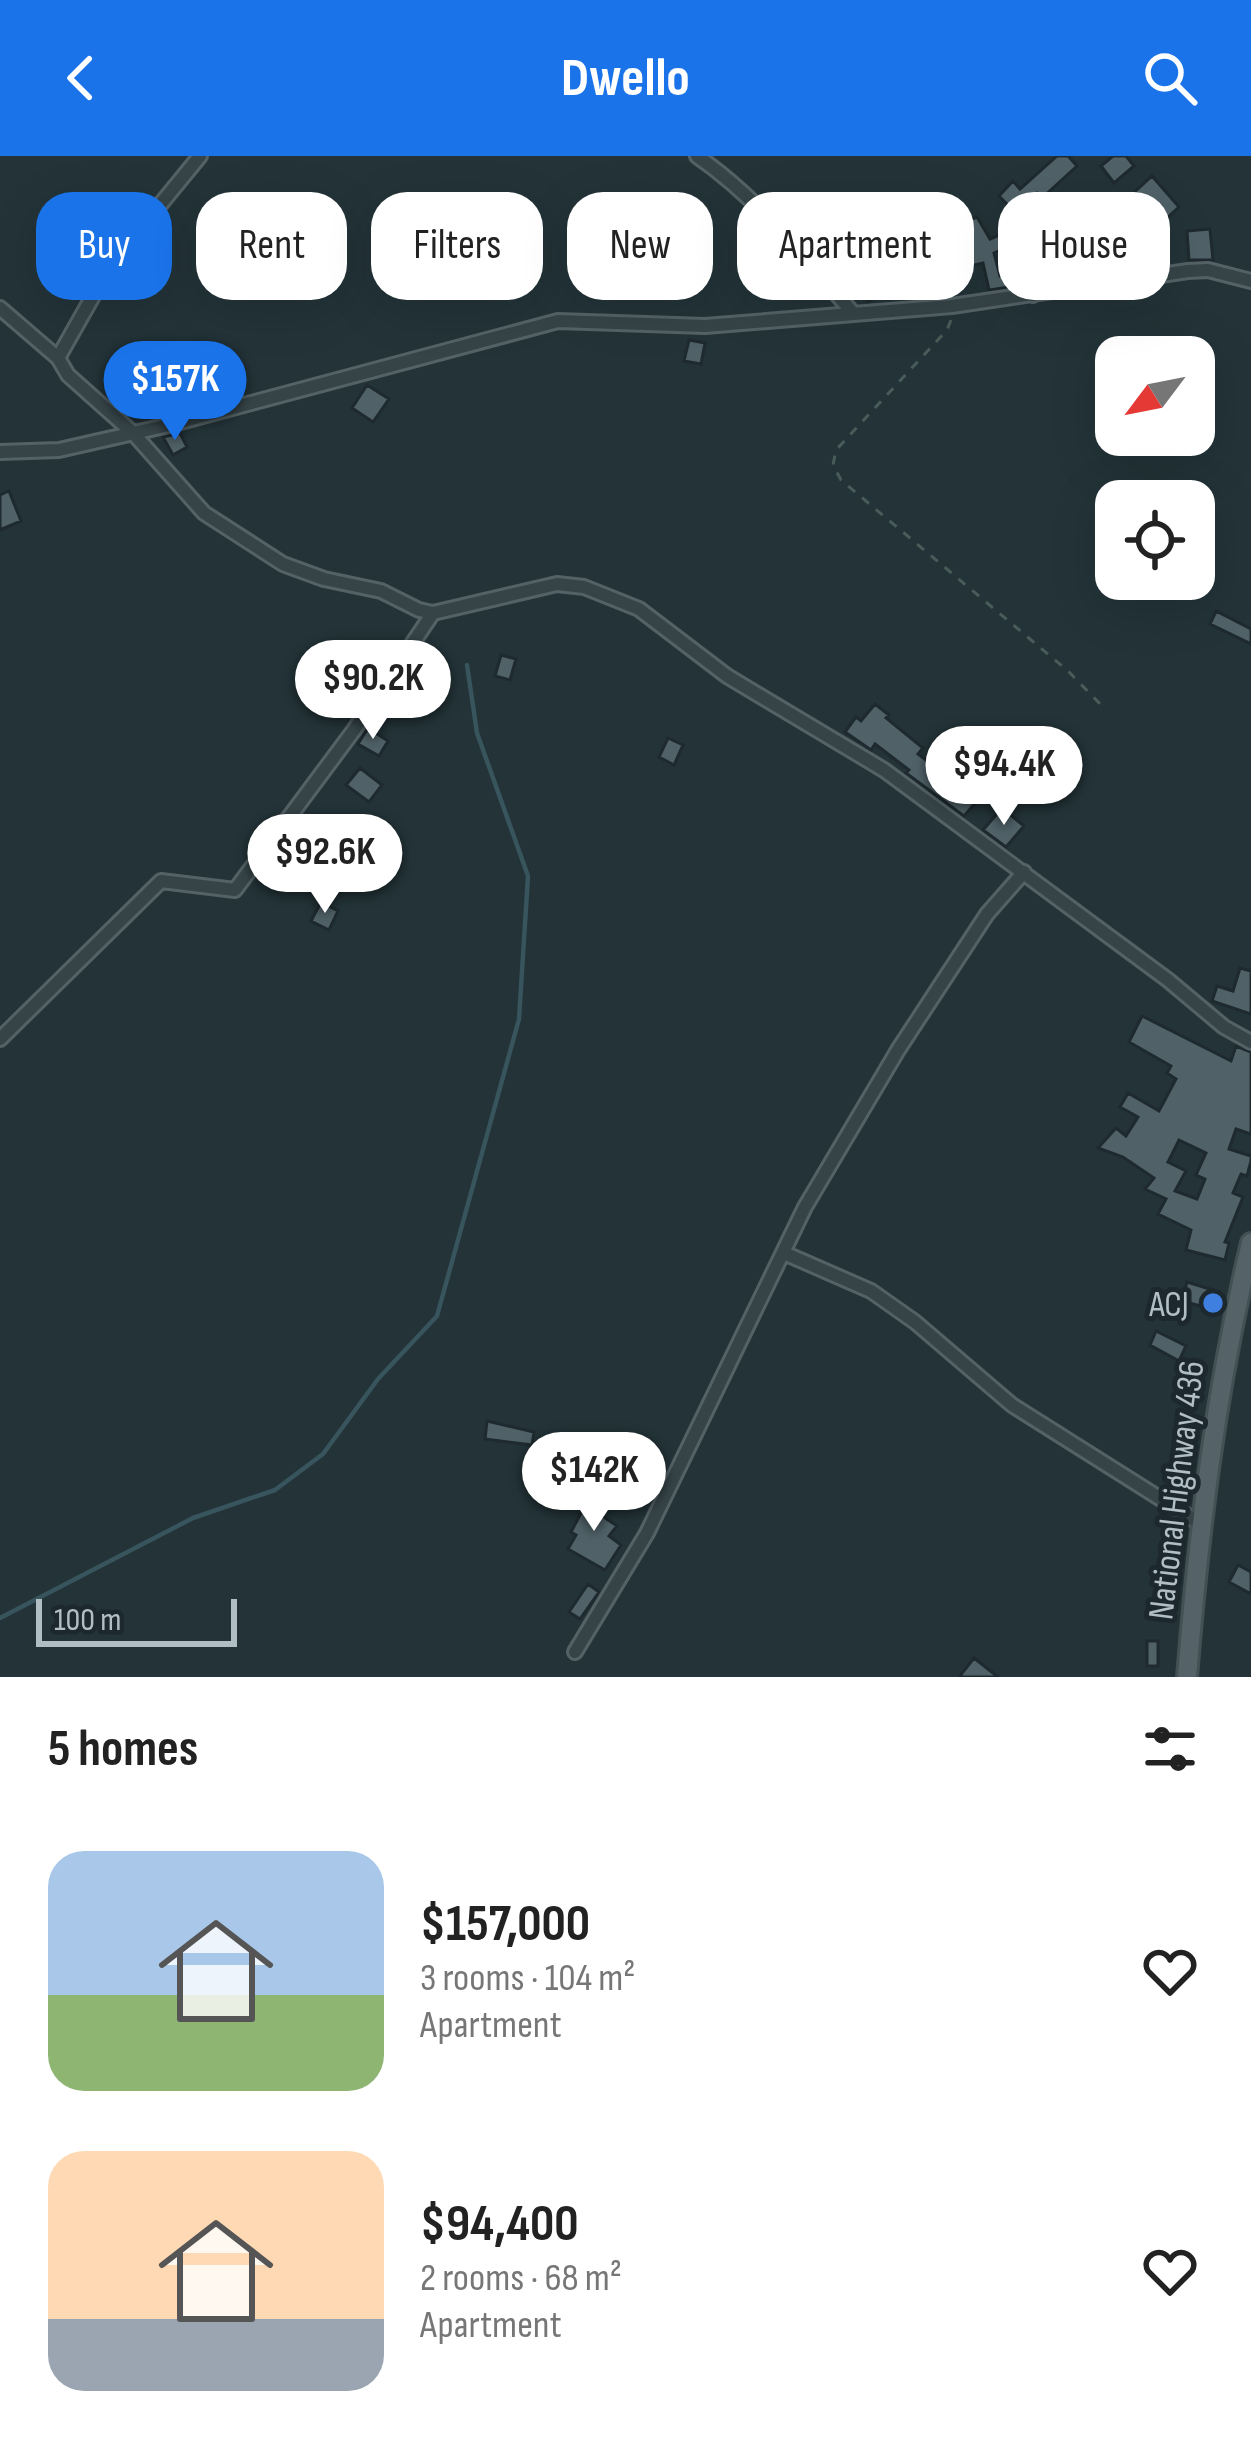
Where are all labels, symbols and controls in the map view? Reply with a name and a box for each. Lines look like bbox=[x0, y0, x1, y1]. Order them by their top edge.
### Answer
icon: back bbox=[48, 45, 114, 111]
icon: search bbox=[1137, 45, 1203, 111]
text: Dwello bbox=[561, 46, 690, 111]
chip: Buy bbox=[36, 192, 172, 300]
chip: Rent bbox=[196, 192, 347, 300]
chip: Filters bbox=[371, 192, 543, 300]
chip: New bbox=[567, 192, 713, 300]
chip: Apartment bbox=[737, 192, 974, 300]
chip: House bbox=[998, 192, 1170, 300]
north arrow bbox=[1095, 336, 1215, 456]
map controls bbox=[1095, 336, 1215, 600]
pin: $157K bbox=[91, 341, 259, 443]
text: $157K bbox=[131, 356, 219, 403]
button: locate bbox=[1095, 480, 1215, 600]
pin: $90.2K bbox=[275, 640, 471, 742]
text: $90.2K bbox=[322, 655, 424, 702]
pin: $94.4K bbox=[906, 726, 1102, 828]
text: $94.4K bbox=[953, 741, 1055, 788]
pin: $92.6K bbox=[227, 814, 423, 916]
text: $92.6K bbox=[274, 829, 376, 876]
place label: ACJ bbox=[1148, 1284, 1189, 1327]
marker: ACJ bbox=[1200, 1290, 1226, 1316]
street label: National Highway 436 bbox=[1140, 1359, 1215, 1622]
pin: $142K bbox=[510, 1432, 678, 1534]
text: $142K bbox=[549, 1447, 639, 1494]
scale bar bbox=[36, 1593, 237, 1646]
text: 100 m bbox=[54, 1600, 121, 1640]
icon: filters bbox=[1137, 1716, 1203, 1782]
text: 5 homes bbox=[48, 1719, 198, 1780]
text: $157,000 bbox=[420, 1894, 590, 1955]
icon: home bbox=[144, 1899, 288, 2043]
icon: heart bbox=[1137, 1938, 1203, 2004]
text: 3 rooms · 104 m² bbox=[420, 1955, 635, 2002]
text: Apartment bbox=[420, 2002, 562, 2049]
text: $94,400 bbox=[420, 2194, 578, 2255]
icon: home bbox=[144, 2199, 288, 2343]
icon: heart bbox=[1137, 2238, 1203, 2304]
text: 2 rooms · 68 m² bbox=[420, 2255, 622, 2302]
text: Apartment bbox=[420, 2302, 562, 2349]

